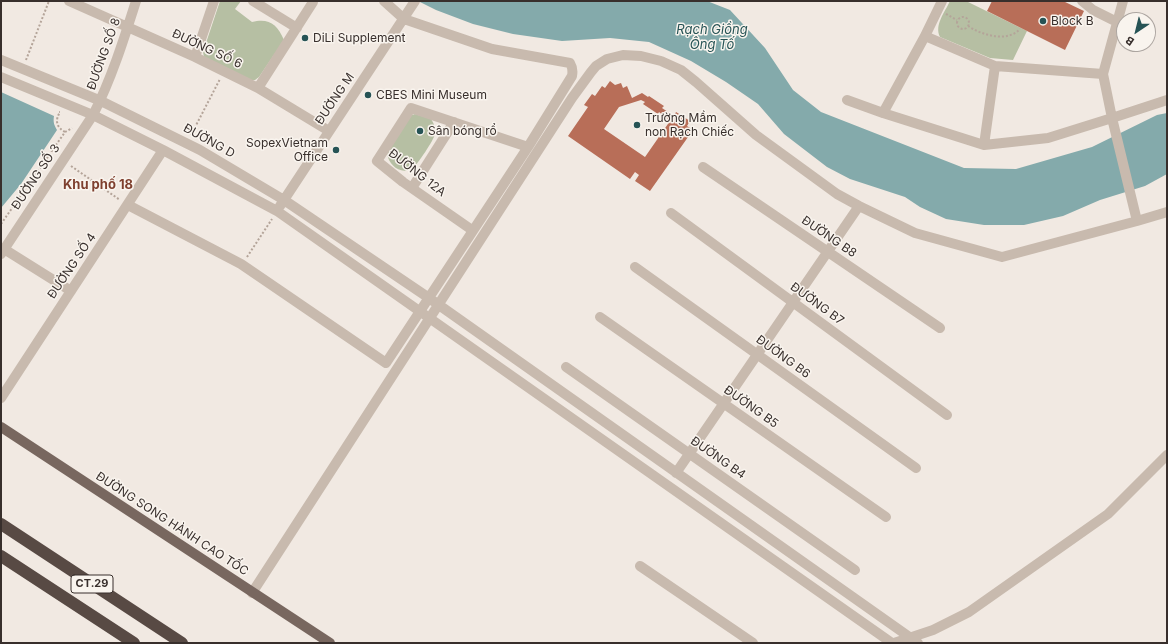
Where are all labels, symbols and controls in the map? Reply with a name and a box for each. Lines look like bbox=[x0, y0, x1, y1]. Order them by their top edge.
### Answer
north arrow bbox=[1116, 12, 1156, 52]
place label: Block B bbox=[1051, 14, 1094, 28]
street label: ĐƯỜNG SỐ 8 bbox=[84, 16, 124, 92]
marker: Block B bbox=[1038, 16, 1048, 26]
water label: Rạch Giồng Ông Tố bbox=[676, 22, 748, 53]
street label: ĐƯỜNG SỐ 6 bbox=[170, 26, 244, 72]
place label: DiLi Supplement bbox=[313, 31, 406, 45]
marker: DiLi Supplement bbox=[300, 33, 310, 43]
text: B bbox=[1123, 33, 1137, 49]
street label: ĐƯỜNG M bbox=[313, 71, 357, 127]
place label: CBES Mini Museum bbox=[376, 88, 487, 102]
marker: CBES Mini Museum bbox=[363, 90, 373, 100]
place label: Trường Mầm non Rạch Chiếc bbox=[645, 111, 734, 139]
marker: Trường Mầm non Rạch Chiếc bbox=[632, 120, 642, 130]
street label: ĐƯỜNG D bbox=[181, 121, 237, 161]
place label: Sân bóng rổ bbox=[428, 124, 497, 138]
marker: Sân bóng rổ bbox=[415, 126, 425, 136]
place label: SopexVietnam Office bbox=[246, 136, 328, 164]
street label: ĐƯỜNG SỐ 3 bbox=[9, 142, 63, 212]
marker: SopexVietnam Office bbox=[331, 145, 341, 155]
street label: ĐƯỜNG 12A bbox=[386, 146, 448, 200]
district label: Khu phố 18 bbox=[63, 177, 133, 193]
street label: ĐƯỜNG B8 bbox=[799, 213, 859, 261]
street label: ĐƯỜNG SỐ 4 bbox=[45, 230, 99, 302]
street label: ĐƯỜNG B7 bbox=[787, 280, 847, 328]
street label: ĐƯỜNG B6 bbox=[753, 333, 813, 381]
street label: ĐƯỜNG B5 bbox=[721, 383, 781, 431]
street label: ĐƯỜNG B4 bbox=[688, 434, 748, 482]
street label: ĐƯỜNG SONG HÀNH CAO TỐC bbox=[93, 469, 251, 579]
road number: CT.29 bbox=[71, 575, 113, 593]

